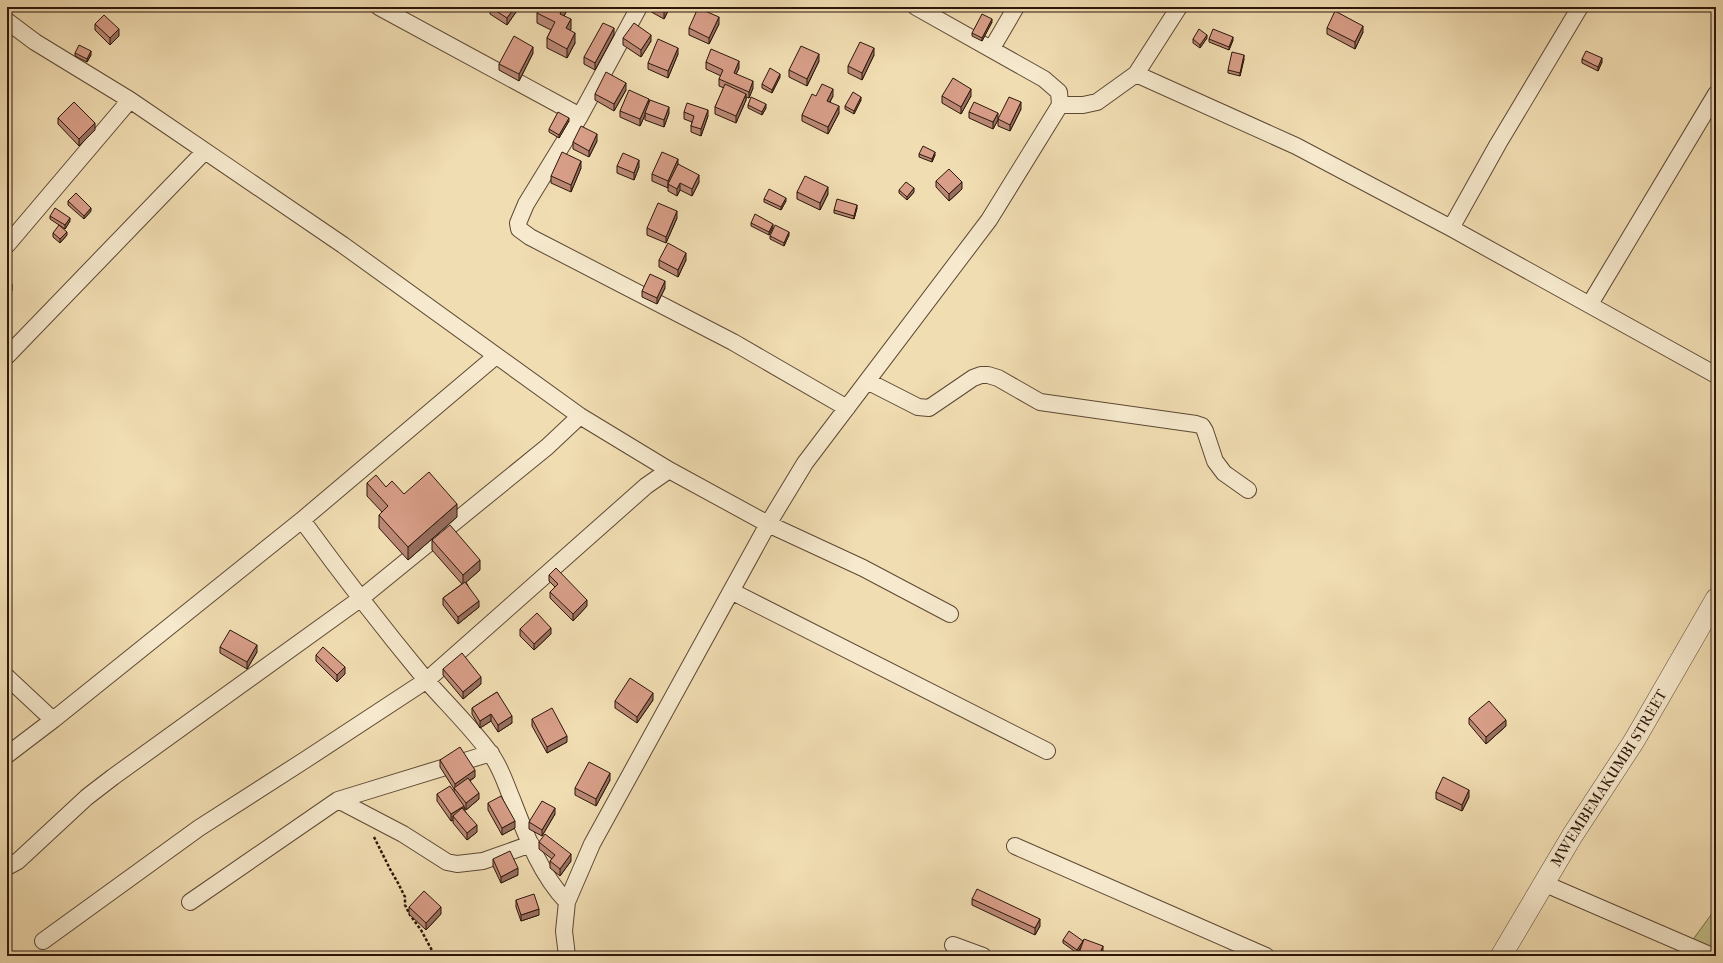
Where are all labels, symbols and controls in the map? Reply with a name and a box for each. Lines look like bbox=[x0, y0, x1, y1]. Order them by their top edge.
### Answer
street label: MWEMBEMAKUMBI STREET bbox=[1547, 686, 1671, 870]

